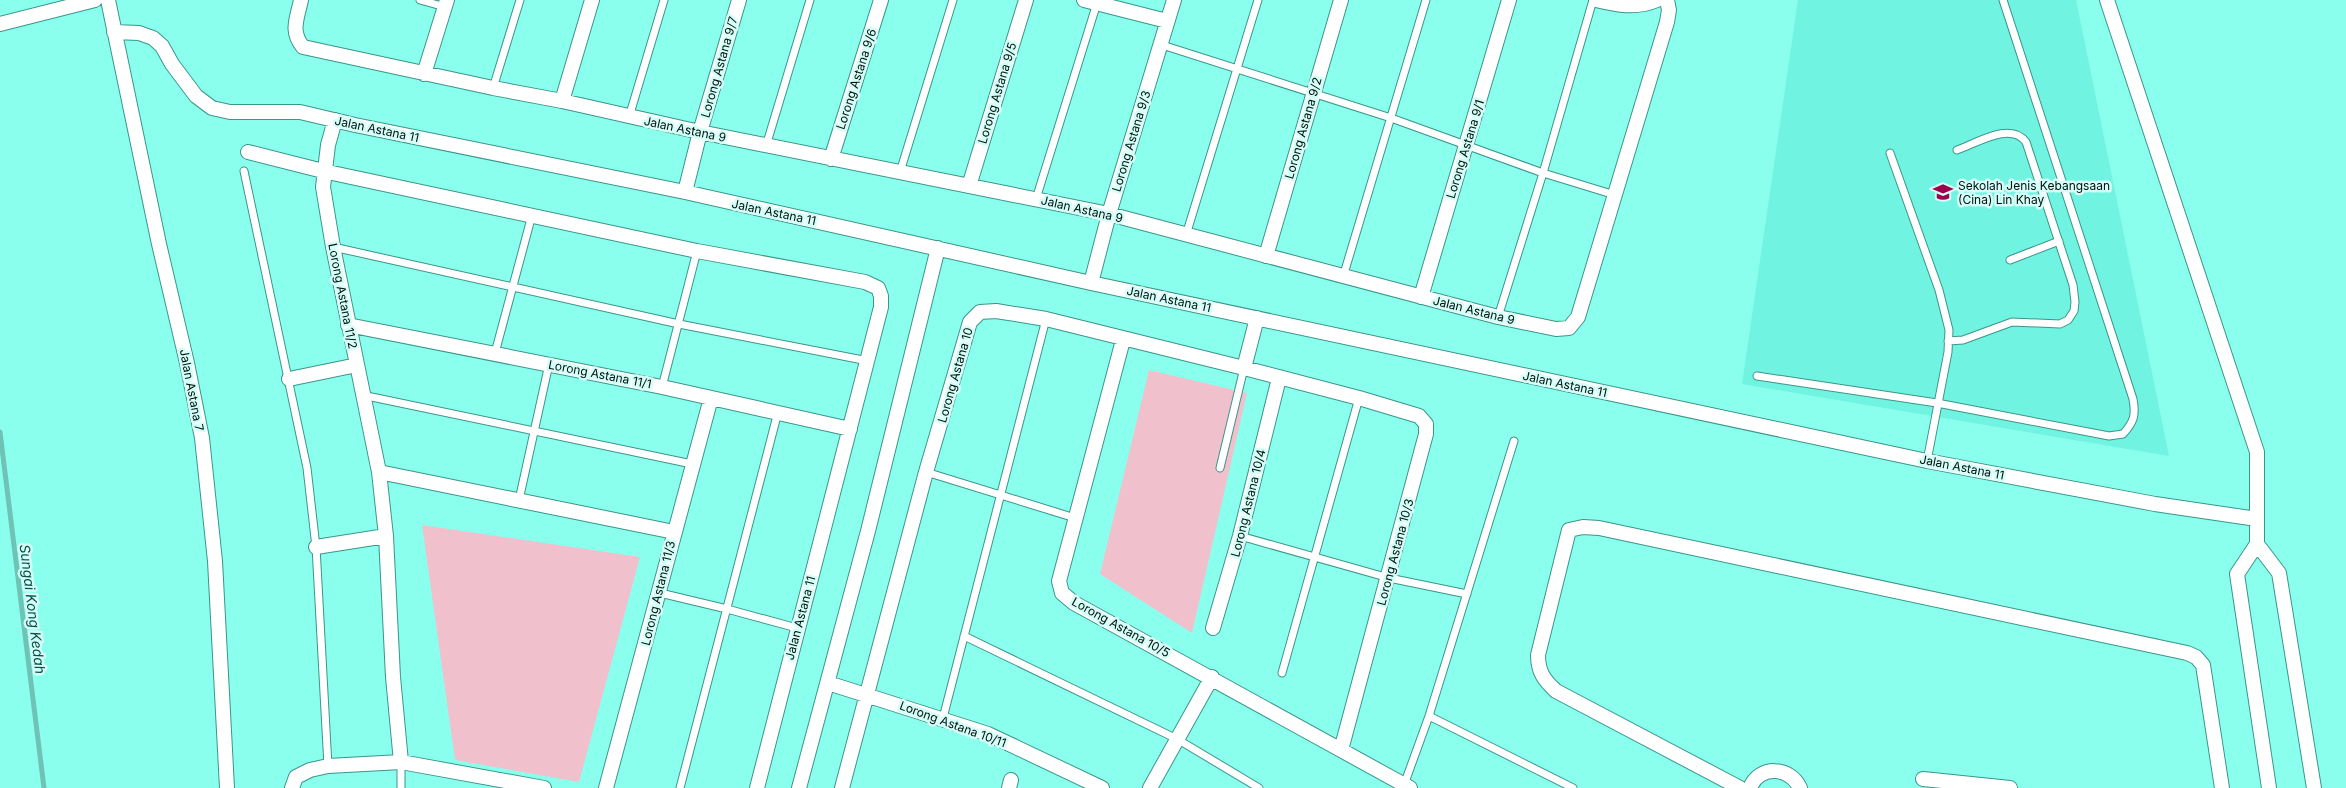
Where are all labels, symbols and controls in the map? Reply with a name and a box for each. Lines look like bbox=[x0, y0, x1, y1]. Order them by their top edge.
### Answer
street label: Lorong Astana 9/7 bbox=[697, 15, 741, 119]
street label: Lorong Astana 9/6 bbox=[833, 27, 879, 131]
street label: Lorong Astana 9/5 bbox=[974, 41, 1020, 145]
street label: Lorong Astana 9/2 bbox=[1281, 75, 1325, 181]
street label: Lorong Astana 9/3 bbox=[1108, 89, 1154, 193]
street label: Lorong Astana 9/1 bbox=[1443, 98, 1487, 200]
street label: Jalan Astana 11 bbox=[333, 113, 421, 145]
street label: Jalan Astana 9 bbox=[643, 113, 727, 145]
place label: Sekolah Jenis Kebangsaan (Cina) Lin Khay bbox=[1958, 178, 2110, 207]
school or university icon: Sekolah Jenis Kebangsaan (Cina) Lin Khay bbox=[1932, 181, 1954, 203]
street label: Jalan Astana 9 bbox=[1040, 192, 1124, 226]
street label: Jalan Astana 11 bbox=[730, 196, 818, 228]
street label: Lorong Astana 11/2 bbox=[325, 242, 361, 350]
street label: Jalan Astana 11 bbox=[1125, 283, 1213, 315]
street label: Jalan Astana 9 bbox=[1432, 293, 1516, 327]
street label: Lorong Astana 10 bbox=[934, 326, 976, 424]
street label: Jalan Astana 7 bbox=[177, 348, 207, 432]
street label: Lorong Astana 11/1 bbox=[547, 357, 653, 391]
street label: Jalan Astana 11 bbox=[1521, 368, 1609, 400]
street label: Lorong Astana 10/4 bbox=[1227, 447, 1269, 558]
street label: Jalan Astana 11 bbox=[1918, 451, 2006, 483]
street label: Lorong Astana 10/3 bbox=[1374, 497, 1416, 607]
street label: Lorong Astana 11/3 bbox=[638, 539, 678, 647]
water label: Sungai Kong Kedah bbox=[17, 543, 49, 675]
street label: Jalan Astana 11 bbox=[782, 575, 818, 661]
street label: Lorong Astana 10/5 bbox=[1069, 594, 1173, 660]
street label: Lorong Astana 10/11 bbox=[898, 698, 1008, 750]

